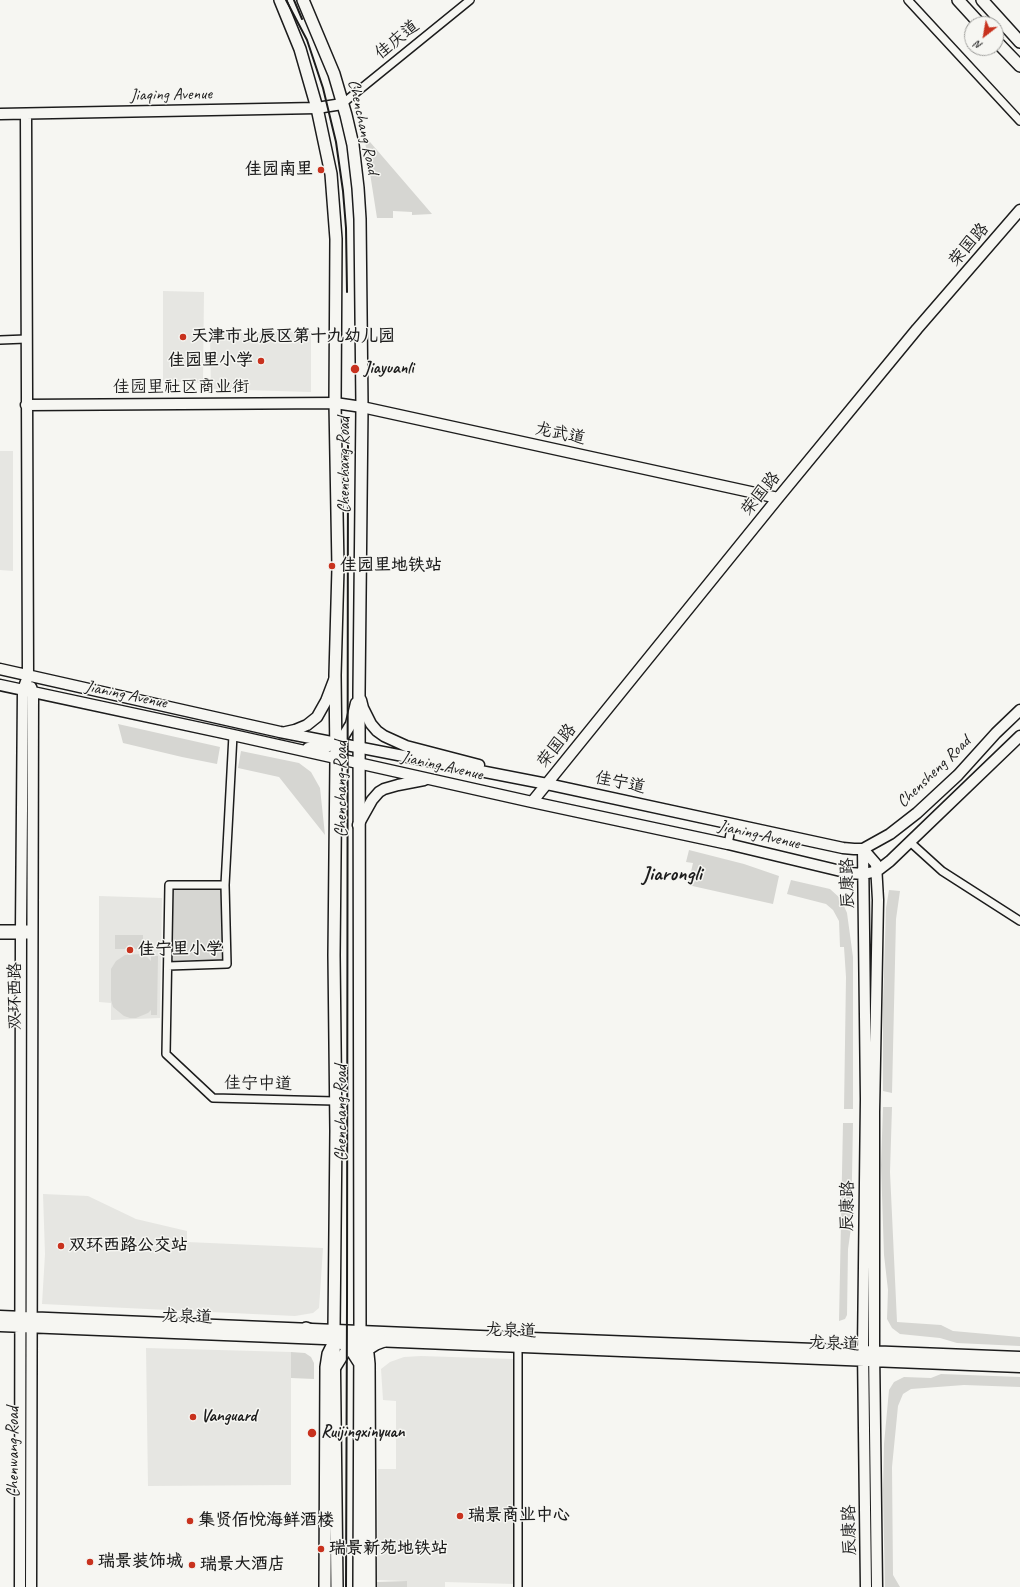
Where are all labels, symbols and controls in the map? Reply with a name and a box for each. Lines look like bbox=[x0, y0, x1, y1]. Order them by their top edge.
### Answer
street label: 佳庆道 bbox=[371, 16, 423, 64]
north arrow bbox=[964, 16, 1004, 56]
text: N bbox=[972, 38, 985, 53]
street label: Chenchang Road bbox=[343, 78, 383, 176]
street label: Jiaqing Avenue bbox=[130, 84, 212, 106]
place label: 佳园南里 bbox=[245, 160, 313, 180]
marker: 佳园南里 bbox=[316, 165, 326, 175]
street label: 荣国路 bbox=[945, 219, 993, 271]
place label: 天津市北辰区第十九幼儿园 bbox=[191, 327, 395, 347]
marker: 天津市北辰区第十九幼儿园 bbox=[178, 332, 188, 342]
place label: 佳园里小学 bbox=[168, 351, 253, 371]
marker: 佳园里小学 bbox=[256, 356, 266, 366]
place label: Jiayuanli bbox=[364, 359, 414, 379]
marker: Jiayuanli bbox=[349, 363, 361, 375]
street label: 佳园里社区商业街 bbox=[113, 378, 249, 398]
street label: Chenchang Road bbox=[335, 417, 355, 513]
street label: 龙武道 bbox=[533, 419, 587, 449]
street label: 荣国路 bbox=[737, 468, 785, 520]
place label: 佳园里地铁站 bbox=[340, 556, 442, 576]
marker: 佳园里地铁站 bbox=[327, 561, 337, 571]
street label: Jianing Avenue bbox=[83, 676, 169, 714]
street label: 荣国路 bbox=[533, 720, 581, 772]
street label: Chensheng Road bbox=[893, 732, 975, 812]
street label: Chenchang Road bbox=[332, 741, 352, 837]
street label: Jianing Avenue bbox=[399, 747, 485, 785]
street label: 佳宁道 bbox=[593, 768, 647, 798]
street label: Jianing Avenue bbox=[716, 816, 802, 854]
street label: 辰康路 bbox=[837, 857, 859, 909]
district label: Jiarongli bbox=[642, 861, 702, 887]
place label: 佳宁里小学 bbox=[138, 940, 223, 960]
marker: 佳宁里小学 bbox=[125, 945, 135, 955]
street label: 双环西路 bbox=[6, 962, 26, 1030]
street label: Chenchang Road bbox=[332, 1065, 352, 1161]
street label: 佳宁中道 bbox=[224, 1073, 292, 1095]
street label: 辰康路 bbox=[837, 1180, 859, 1232]
place label: 双环西路公交站 bbox=[69, 1236, 188, 1256]
marker: 双环西路公交站 bbox=[56, 1241, 66, 1251]
street label: 龙泉道 bbox=[161, 1306, 213, 1328]
street label: 龙泉道 bbox=[485, 1320, 537, 1342]
street label: 龙泉道 bbox=[808, 1333, 860, 1355]
street label: Chenwang Road bbox=[4, 1407, 24, 1497]
place label: Vanguard bbox=[201, 1407, 256, 1427]
marker: Vanguard bbox=[188, 1412, 198, 1422]
place label: Ruijingxinyuan bbox=[321, 1423, 404, 1443]
marker: Ruijingxinyuan bbox=[306, 1427, 318, 1439]
street label: 辰康路 bbox=[839, 1504, 861, 1556]
place label: 瑞景商业中心 bbox=[468, 1506, 570, 1526]
place label: 集贤佰悦海鲜酒楼 bbox=[198, 1511, 334, 1531]
marker: 瑞景商业中心 bbox=[455, 1511, 465, 1521]
marker: 集贤佰悦海鲜酒楼 bbox=[185, 1516, 195, 1526]
place label: 瑞景新苑地铁站 bbox=[329, 1539, 448, 1559]
marker: 瑞景新苑地铁站 bbox=[316, 1544, 326, 1554]
place label: 瑞景装饰城 bbox=[98, 1552, 183, 1572]
place label: 瑞景大酒店 bbox=[200, 1555, 285, 1575]
marker: 瑞景装饰城 bbox=[85, 1557, 95, 1567]
marker: 瑞景大酒店 bbox=[187, 1560, 197, 1570]

